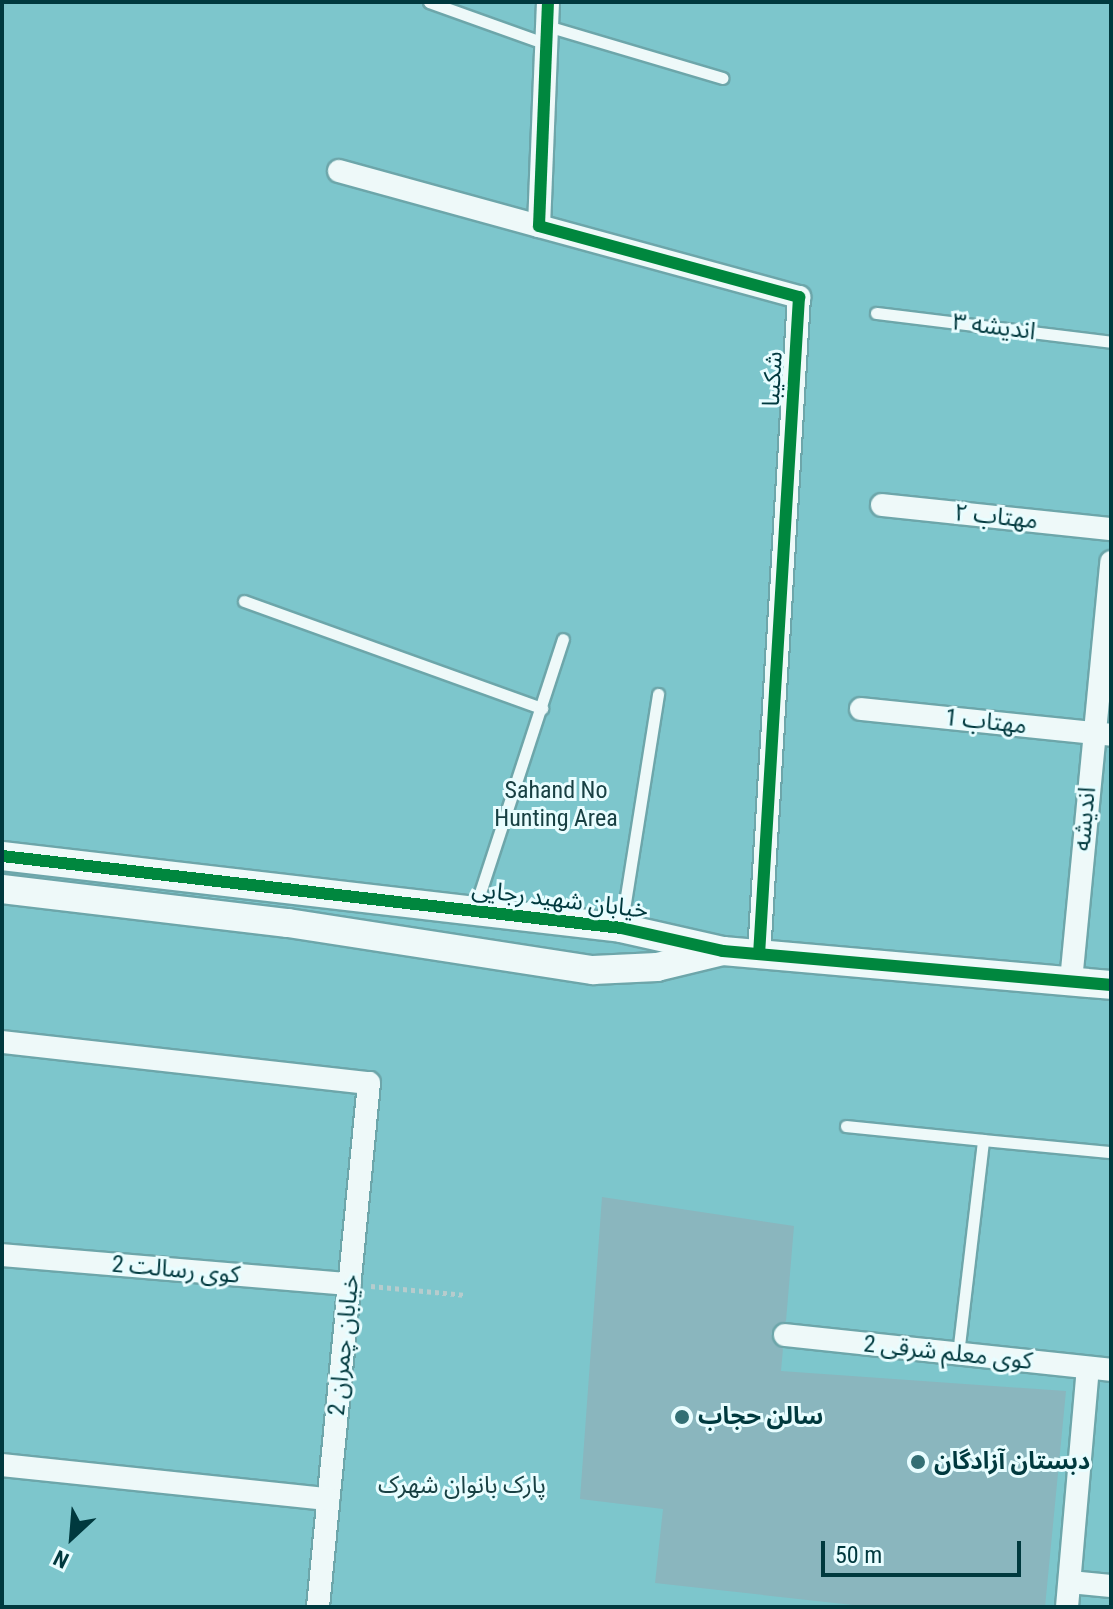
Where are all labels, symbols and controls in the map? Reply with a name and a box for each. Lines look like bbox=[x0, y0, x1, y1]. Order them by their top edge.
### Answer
street label: اندیشه ۳ bbox=[951, 308, 1037, 346]
street label: شکیبا bbox=[757, 351, 789, 407]
street label: مهتاب ۲ bbox=[953, 498, 1039, 536]
street label: مهتاب 1 bbox=[944, 703, 1028, 741]
park label: Sahand No Hunting Area bbox=[494, 777, 618, 833]
street label: اندیشه bbox=[1068, 786, 1102, 852]
street label: خیابان شهید رجایی bbox=[470, 875, 650, 925]
street label: کوی رسالت 2 bbox=[111, 1250, 241, 1290]
street label: خیابان چمران 2 bbox=[322, 1273, 366, 1417]
street label: کوی معلم شرقی 2 bbox=[862, 1330, 1034, 1376]
place label: سالن حجاب bbox=[698, 1403, 823, 1431]
marker: سالن حجاب bbox=[673, 1408, 691, 1426]
place label: دبستان آزادگان bbox=[934, 1448, 1090, 1476]
marker: دبستان آزادگان bbox=[909, 1453, 927, 1471]
park label: پارک بانوان شهرک bbox=[378, 1472, 546, 1500]
north arrow bbox=[32, 1497, 112, 1577]
scale bar bbox=[825, 1525, 1025, 1575]
text: 50 m bbox=[835, 1541, 882, 1569]
text: N bbox=[50, 1545, 73, 1573]

